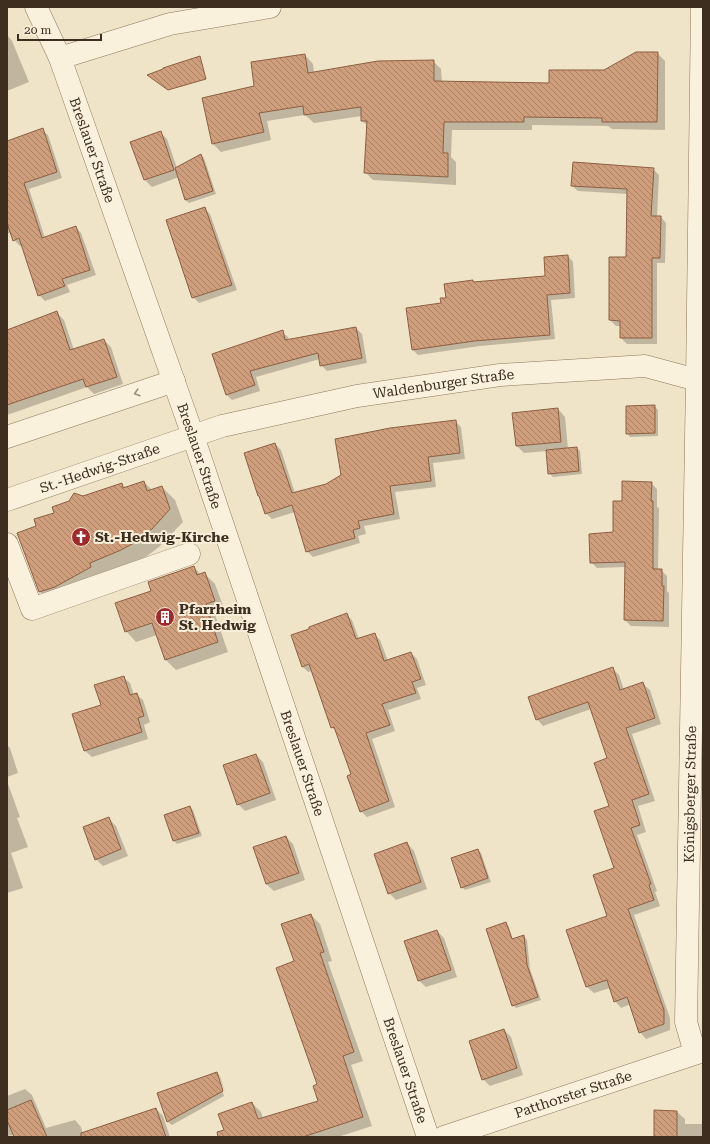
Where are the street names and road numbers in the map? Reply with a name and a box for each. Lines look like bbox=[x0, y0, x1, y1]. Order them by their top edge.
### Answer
street label: Breslauer Straße bbox=[67, 95, 118, 205]
street label: Waldenburger Straße bbox=[372, 366, 515, 402]
street label: Breslauer Straße bbox=[174, 401, 225, 511]
street label: St.-Hedwig-Straße bbox=[37, 440, 162, 496]
street label: Breslauer Straße bbox=[277, 708, 328, 818]
street label: Königsberger Straße bbox=[681, 725, 699, 863]
street label: Breslauer Straße bbox=[380, 1015, 431, 1125]
street label: Patthorster Straße bbox=[512, 1067, 634, 1121]

